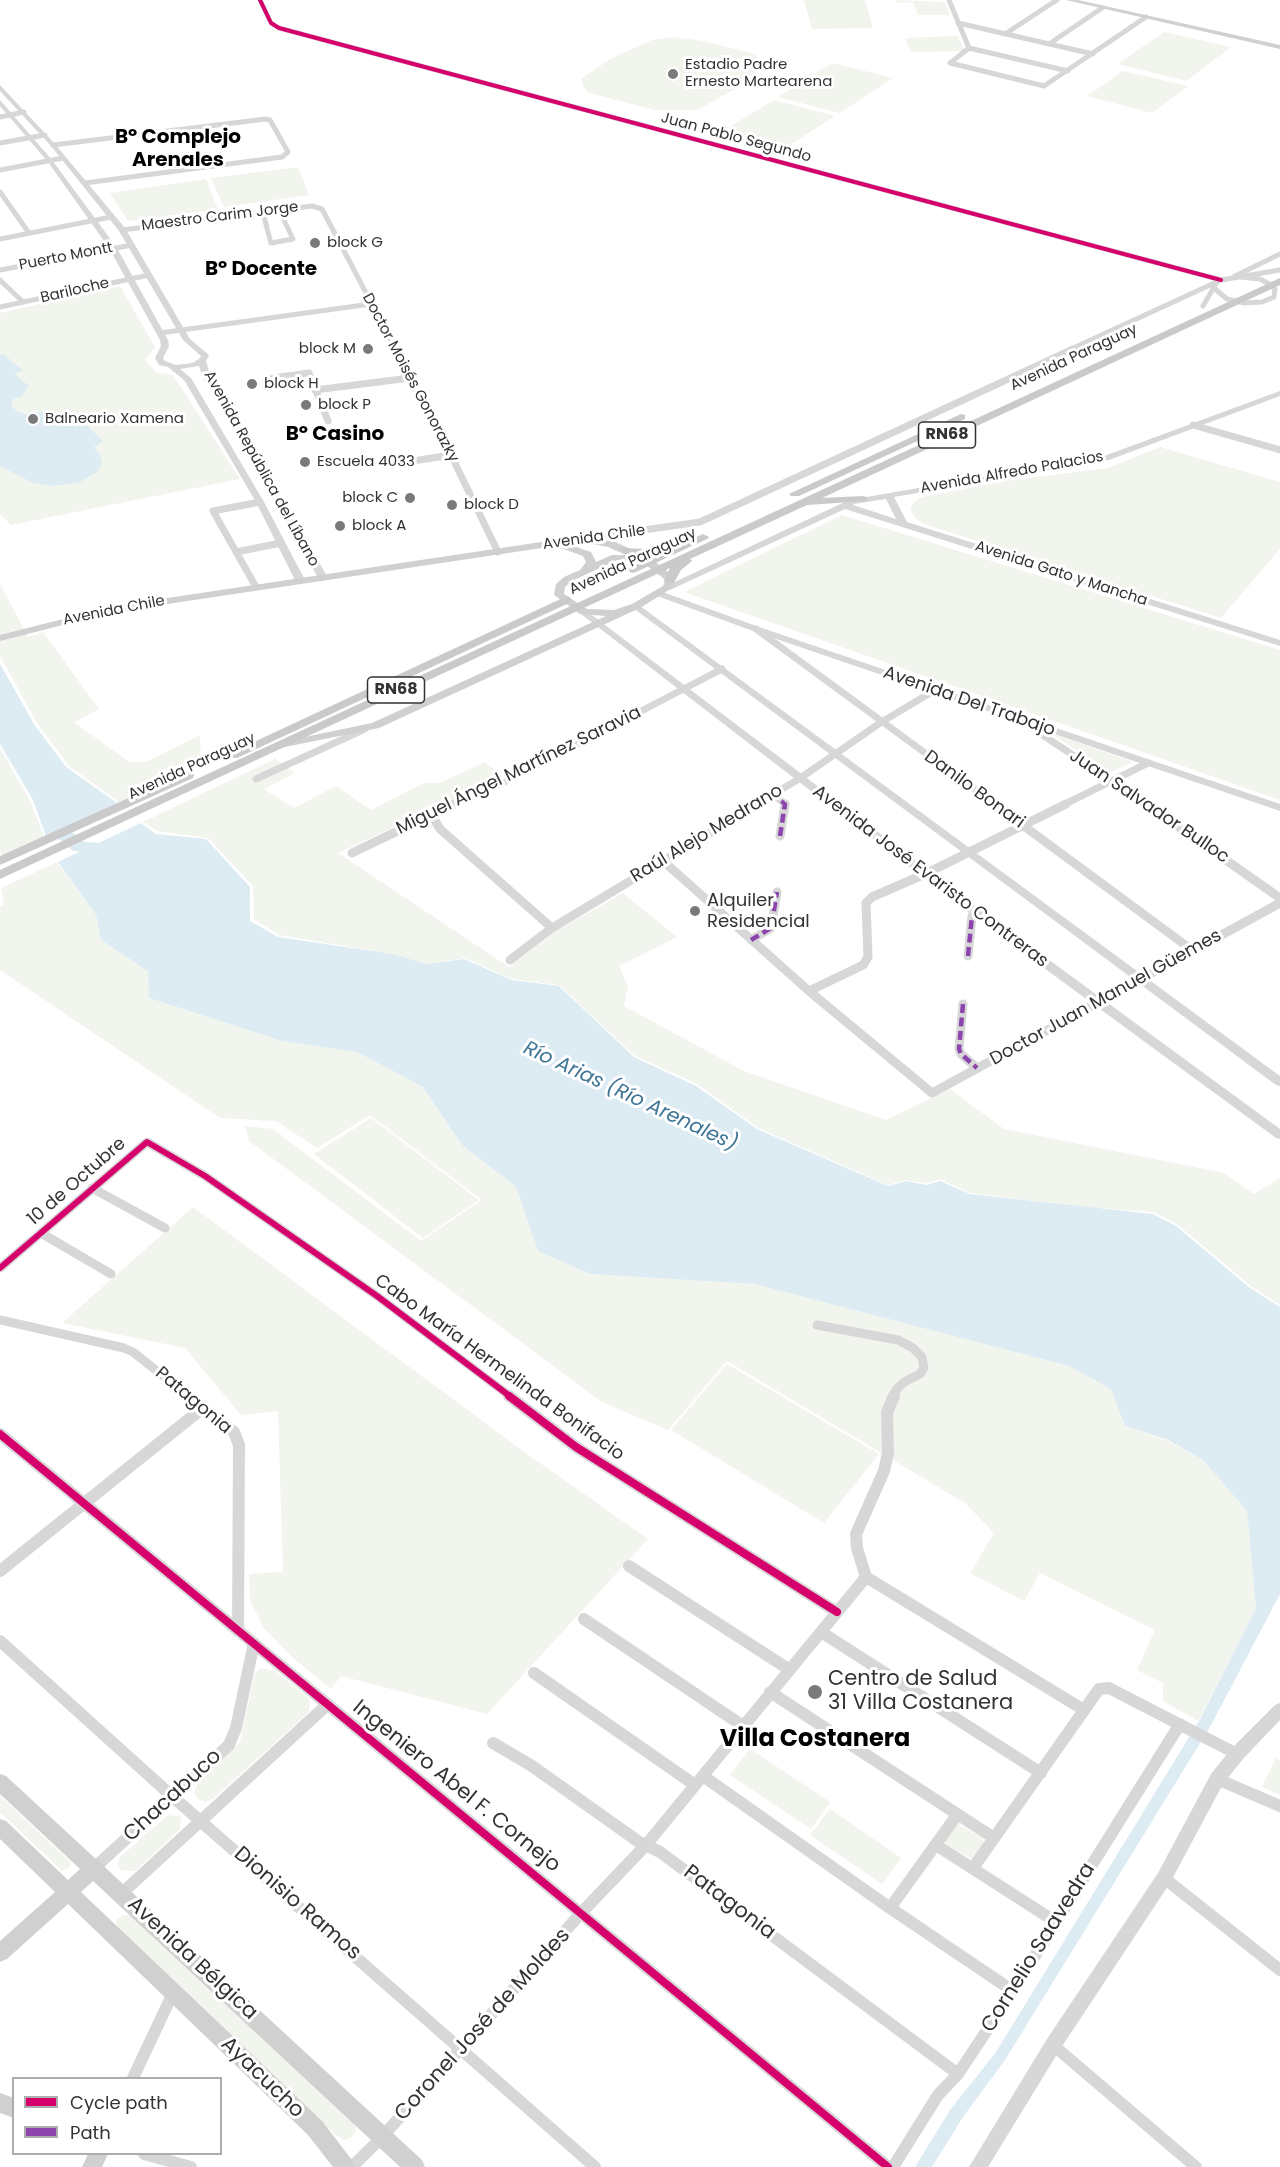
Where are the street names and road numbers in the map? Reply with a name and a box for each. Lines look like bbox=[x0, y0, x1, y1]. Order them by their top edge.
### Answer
street label: Juan Pablo Segundo bbox=[659, 109, 813, 167]
street label: Maestro Carim Jorge bbox=[141, 198, 299, 236]
street label: Puerto Montt bbox=[18, 239, 114, 275]
street label: Bariloche bbox=[39, 274, 111, 308]
street label: Doctor Moisés Gonorazky bbox=[358, 291, 462, 465]
street label: Avenida Paraguay bbox=[1008, 321, 1140, 395]
street label: Avenida República del Líbano bbox=[200, 368, 322, 570]
road number: RN68 bbox=[918, 422, 976, 448]
street label: Avenida Alfredo Palacios bbox=[919, 448, 1105, 498]
street label: Avenida Chile bbox=[542, 522, 646, 554]
street label: Avenida Paraguay bbox=[567, 525, 699, 599]
street label: Avenida Gato y Mancha bbox=[973, 538, 1149, 610]
street label: Avenida Chile bbox=[62, 592, 166, 630]
street label: Avenida Del Trabajo bbox=[880, 662, 1058, 742]
road number: RN68 bbox=[368, 677, 424, 703]
street label: Miguel Ángel Martínez Saravia bbox=[393, 702, 645, 840]
street label: Avenida Paraguay bbox=[126, 730, 258, 804]
street label: Juan Salvador Bulloc bbox=[1065, 745, 1233, 869]
street label: Danilo Bonari bbox=[920, 746, 1028, 834]
street label: Raúl Alejo Medrano bbox=[627, 780, 787, 888]
street label: Avenida José Evaristo Contreras bbox=[808, 781, 1052, 973]
street label: Doctor Juan Manuel Güemes bbox=[987, 925, 1225, 1071]
street label: 10 de Octubre bbox=[23, 1133, 131, 1231]
street label: Cabo María Hermelinda Bonifacio bbox=[370, 1270, 628, 1466]
street label: Patagonia bbox=[150, 1363, 236, 1439]
street label: Ingeniero Abel F. Cornejo bbox=[347, 1696, 565, 1878]
street label: Chacabuco bbox=[119, 1744, 227, 1848]
street label: Dionisio Ramos bbox=[228, 1842, 366, 1966]
street label: Cornelio Saavedra bbox=[977, 1859, 1101, 2037]
street label: Patagonia bbox=[678, 1860, 780, 1946]
street label: Avenida Bélgica bbox=[122, 1892, 262, 2026]
street label: Coronel José de Moldes bbox=[390, 1924, 576, 2126]
street label: Ayacucho bbox=[215, 2032, 309, 2124]

